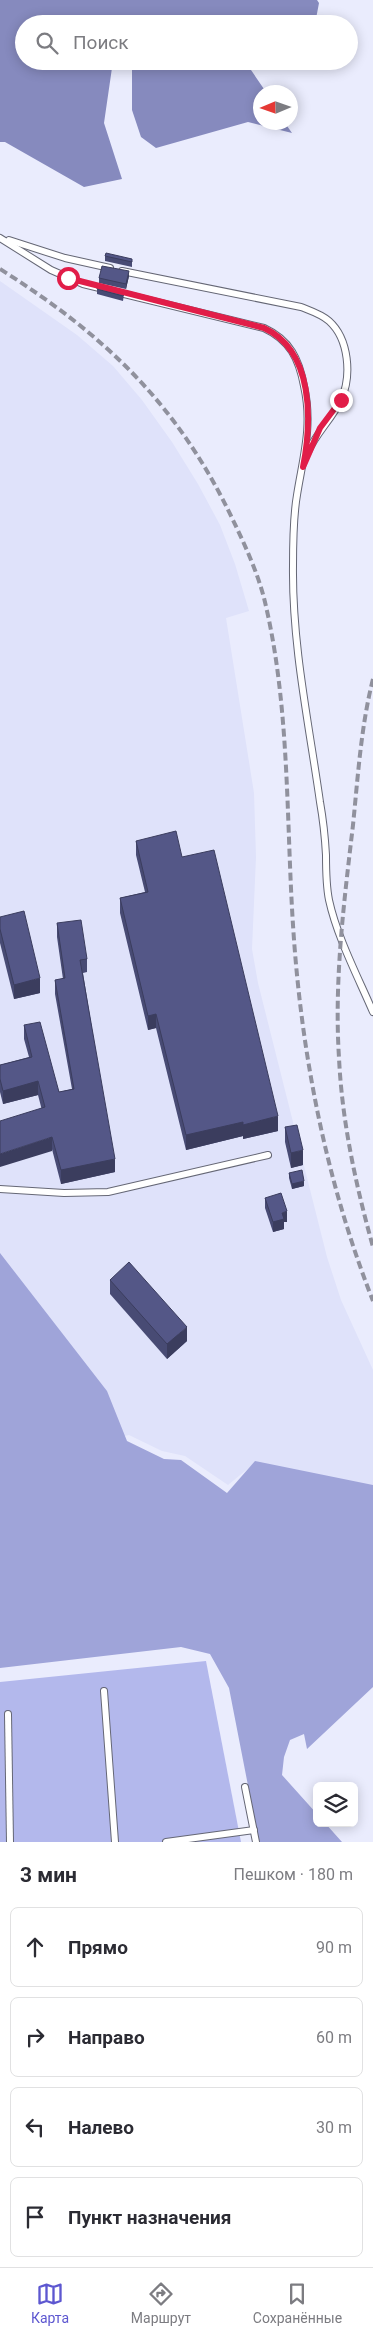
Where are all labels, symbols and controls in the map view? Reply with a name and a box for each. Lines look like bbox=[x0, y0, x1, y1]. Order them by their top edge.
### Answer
search box bbox=[15, 15, 358, 70]
icon: search bbox=[33, 29, 61, 57]
text: Поиск bbox=[73, 31, 129, 54]
north arrow bbox=[253, 85, 298, 130]
route start bbox=[57, 267, 80, 290]
route end bbox=[330, 389, 353, 412]
map controls bbox=[313, 1782, 358, 1827]
button: layers bbox=[313, 1782, 358, 1827]
text: 3 мин bbox=[20, 1863, 77, 1887]
text: Пешком · 180 m bbox=[234, 1865, 353, 1884]
icon: ahead bbox=[21, 1933, 49, 1961]
text: Прямо bbox=[68, 1936, 128, 1959]
text: 90 m bbox=[316, 1938, 352, 1957]
icon: right bbox=[21, 2023, 49, 2051]
text: Направо bbox=[68, 2026, 145, 2049]
text: 60 m bbox=[316, 2028, 352, 2047]
icon: left bbox=[21, 2113, 49, 2141]
text: Налево bbox=[68, 2116, 134, 2139]
text: 30 m bbox=[316, 2118, 352, 2137]
icon: arrive bbox=[21, 2203, 49, 2231]
text: Пункт назначения bbox=[68, 2206, 231, 2229]
tab: Карта bbox=[31, 2280, 69, 2326]
tab: Маршрут bbox=[131, 2280, 191, 2326]
tab: Сохранённые bbox=[253, 2280, 342, 2326]

